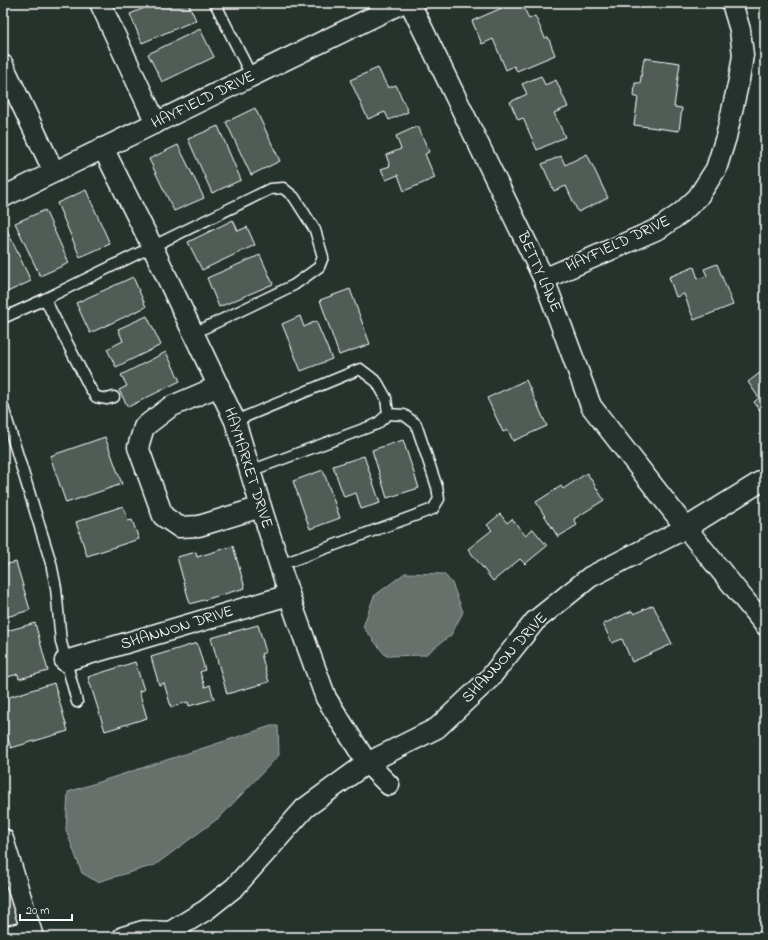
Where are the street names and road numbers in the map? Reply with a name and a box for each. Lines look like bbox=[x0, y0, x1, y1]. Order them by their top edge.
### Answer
street label: HAYFIELD DRIVE bbox=[147, 65, 259, 135]
street label: HAYFIELD DRIVE bbox=[562, 209, 674, 279]
street label: BETTY LANE bbox=[510, 227, 568, 316]
street label: HAYMARKET DRIVE bbox=[217, 404, 279, 532]
street label: SHANNON DRIVE bbox=[118, 599, 236, 657]
street label: SHANNON DRIVE bbox=[456, 607, 554, 709]

